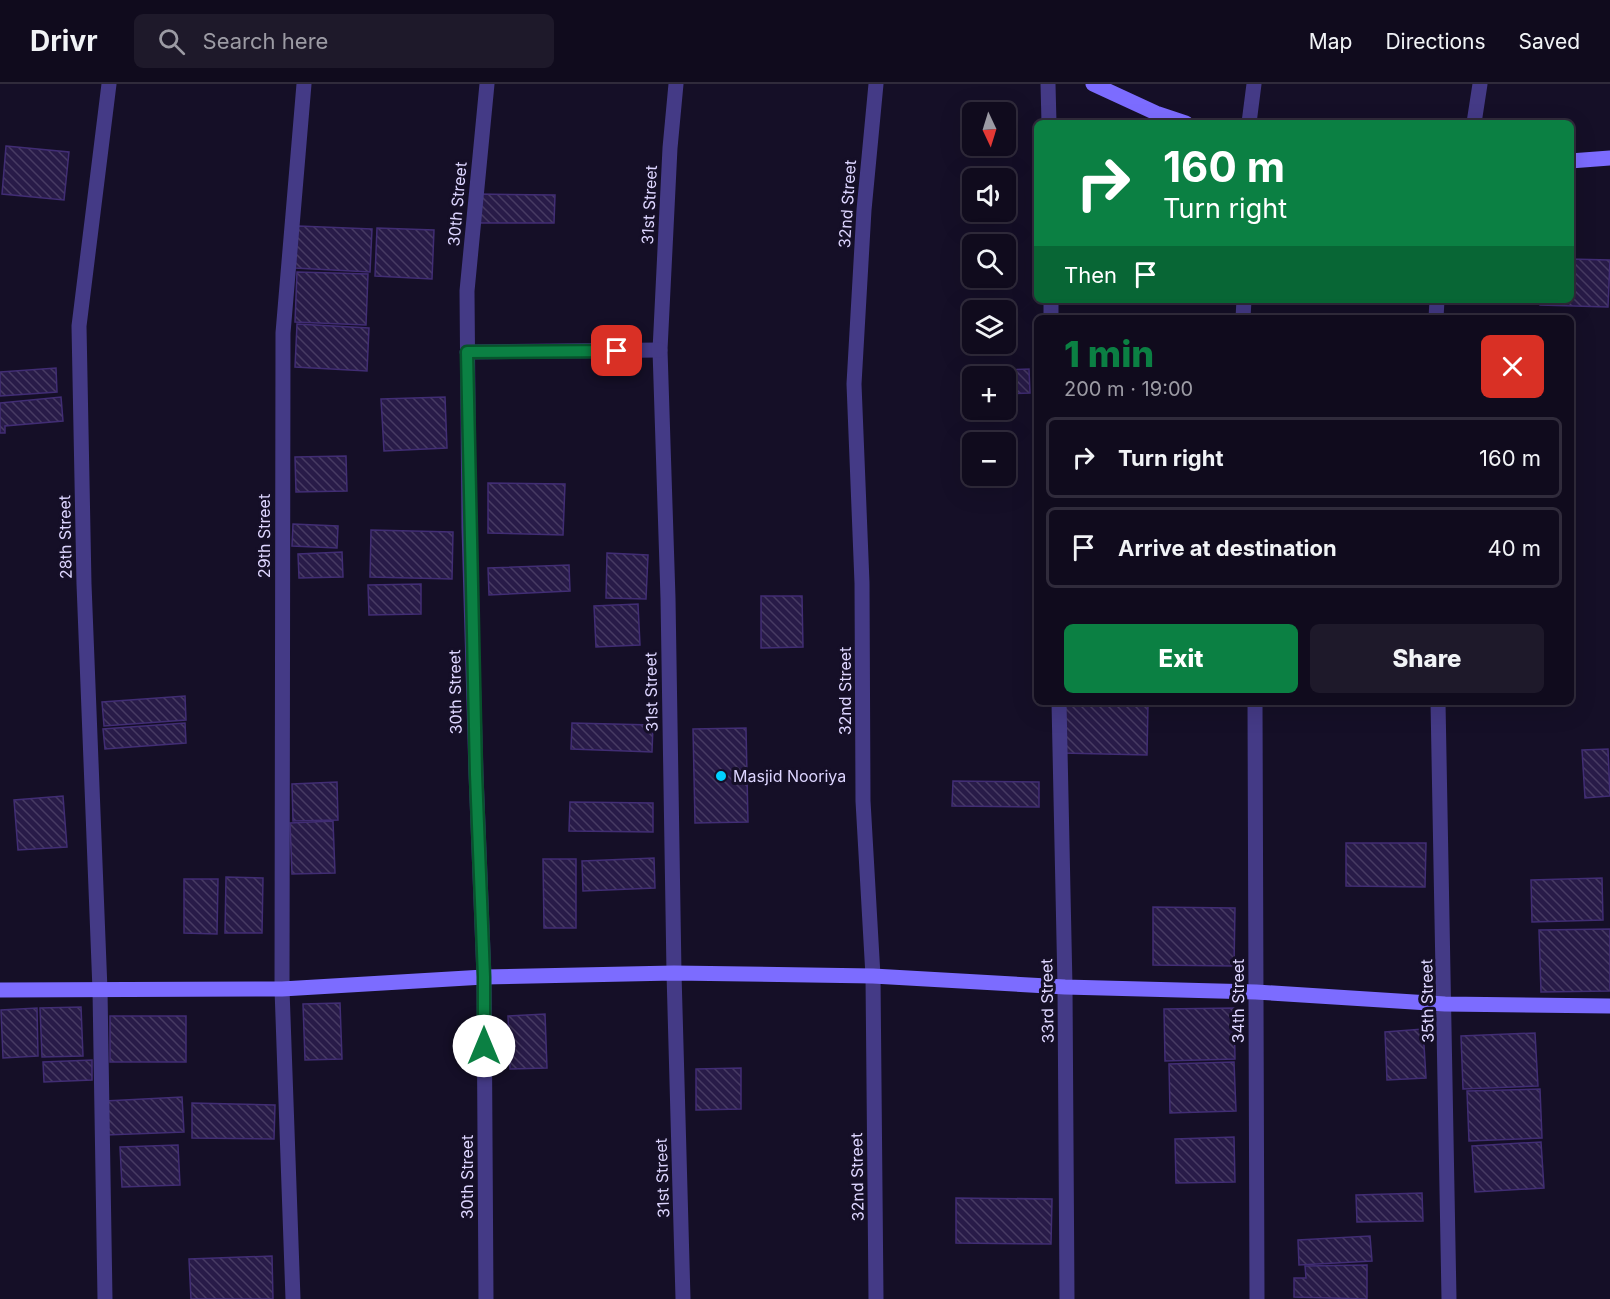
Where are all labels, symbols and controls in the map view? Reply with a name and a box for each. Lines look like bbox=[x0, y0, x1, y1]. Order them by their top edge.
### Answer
search box bbox=[134, 14, 554, 68]
text: Drivr bbox=[30, 24, 98, 58]
icon: search bbox=[155, 25, 188, 58]
text: Search here bbox=[203, 28, 328, 54]
text: Map bbox=[1309, 29, 1352, 54]
text: Directions bbox=[1385, 29, 1486, 54]
text: Saved bbox=[1519, 29, 1580, 54]
north arrow bbox=[962, 102, 1016, 156]
map controls bbox=[962, 102, 1016, 486]
text: 160 m bbox=[1163, 141, 1285, 192]
icon: right bbox=[1064, 144, 1142, 222]
street label: 32nd Street bbox=[834, 159, 860, 249]
street label: 30th Street bbox=[443, 161, 471, 247]
street label: 31st Street bbox=[637, 165, 661, 245]
button: sound bbox=[962, 168, 1016, 222]
text: Turn right bbox=[1163, 192, 1287, 225]
button: search bbox=[962, 234, 1016, 288]
icon: arrive bbox=[1129, 258, 1162, 291]
text: Then bbox=[1064, 262, 1117, 288]
button: layers bbox=[962, 300, 1016, 354]
pin bbox=[591, 325, 642, 376]
text: 1 min bbox=[1064, 332, 1154, 376]
icon: arrive bbox=[600, 334, 633, 367]
button: close bbox=[1481, 335, 1544, 398]
button: + bbox=[962, 366, 1016, 420]
text: 200 m · 19:00 bbox=[1064, 377, 1193, 401]
button: − bbox=[962, 432, 1016, 486]
icon: right bbox=[1067, 441, 1100, 474]
text: Turn right bbox=[1118, 445, 1224, 471]
text: 160 m bbox=[1479, 445, 1541, 471]
street label: 29th Street bbox=[254, 494, 274, 578]
street label: 28th Street bbox=[54, 495, 76, 579]
icon: arrive bbox=[1067, 531, 1100, 564]
text: Arrive at destination bbox=[1118, 535, 1337, 561]
text: 40 m bbox=[1487, 535, 1541, 561]
button: Exit bbox=[1064, 624, 1298, 693]
button: Share bbox=[1310, 624, 1544, 693]
street label: 32nd Street bbox=[835, 647, 855, 735]
street label: 30th Street bbox=[444, 650, 466, 734]
street label: 31st Street bbox=[640, 652, 662, 732]
place label: Masjid Nooriya bbox=[733, 766, 846, 786]
marker: Masjid Nooriya bbox=[714, 769, 728, 783]
street label: 33rd Street bbox=[1036, 958, 1058, 1044]
street label: 34th Street bbox=[1228, 959, 1248, 1043]
street label: 35th Street bbox=[1416, 959, 1438, 1043]
position arrow bbox=[452, 1014, 516, 1078]
street label: 32nd Street bbox=[846, 1133, 868, 1221]
street label: 30th Street bbox=[457, 1135, 477, 1219]
street label: 31st Street bbox=[651, 1138, 673, 1218]

